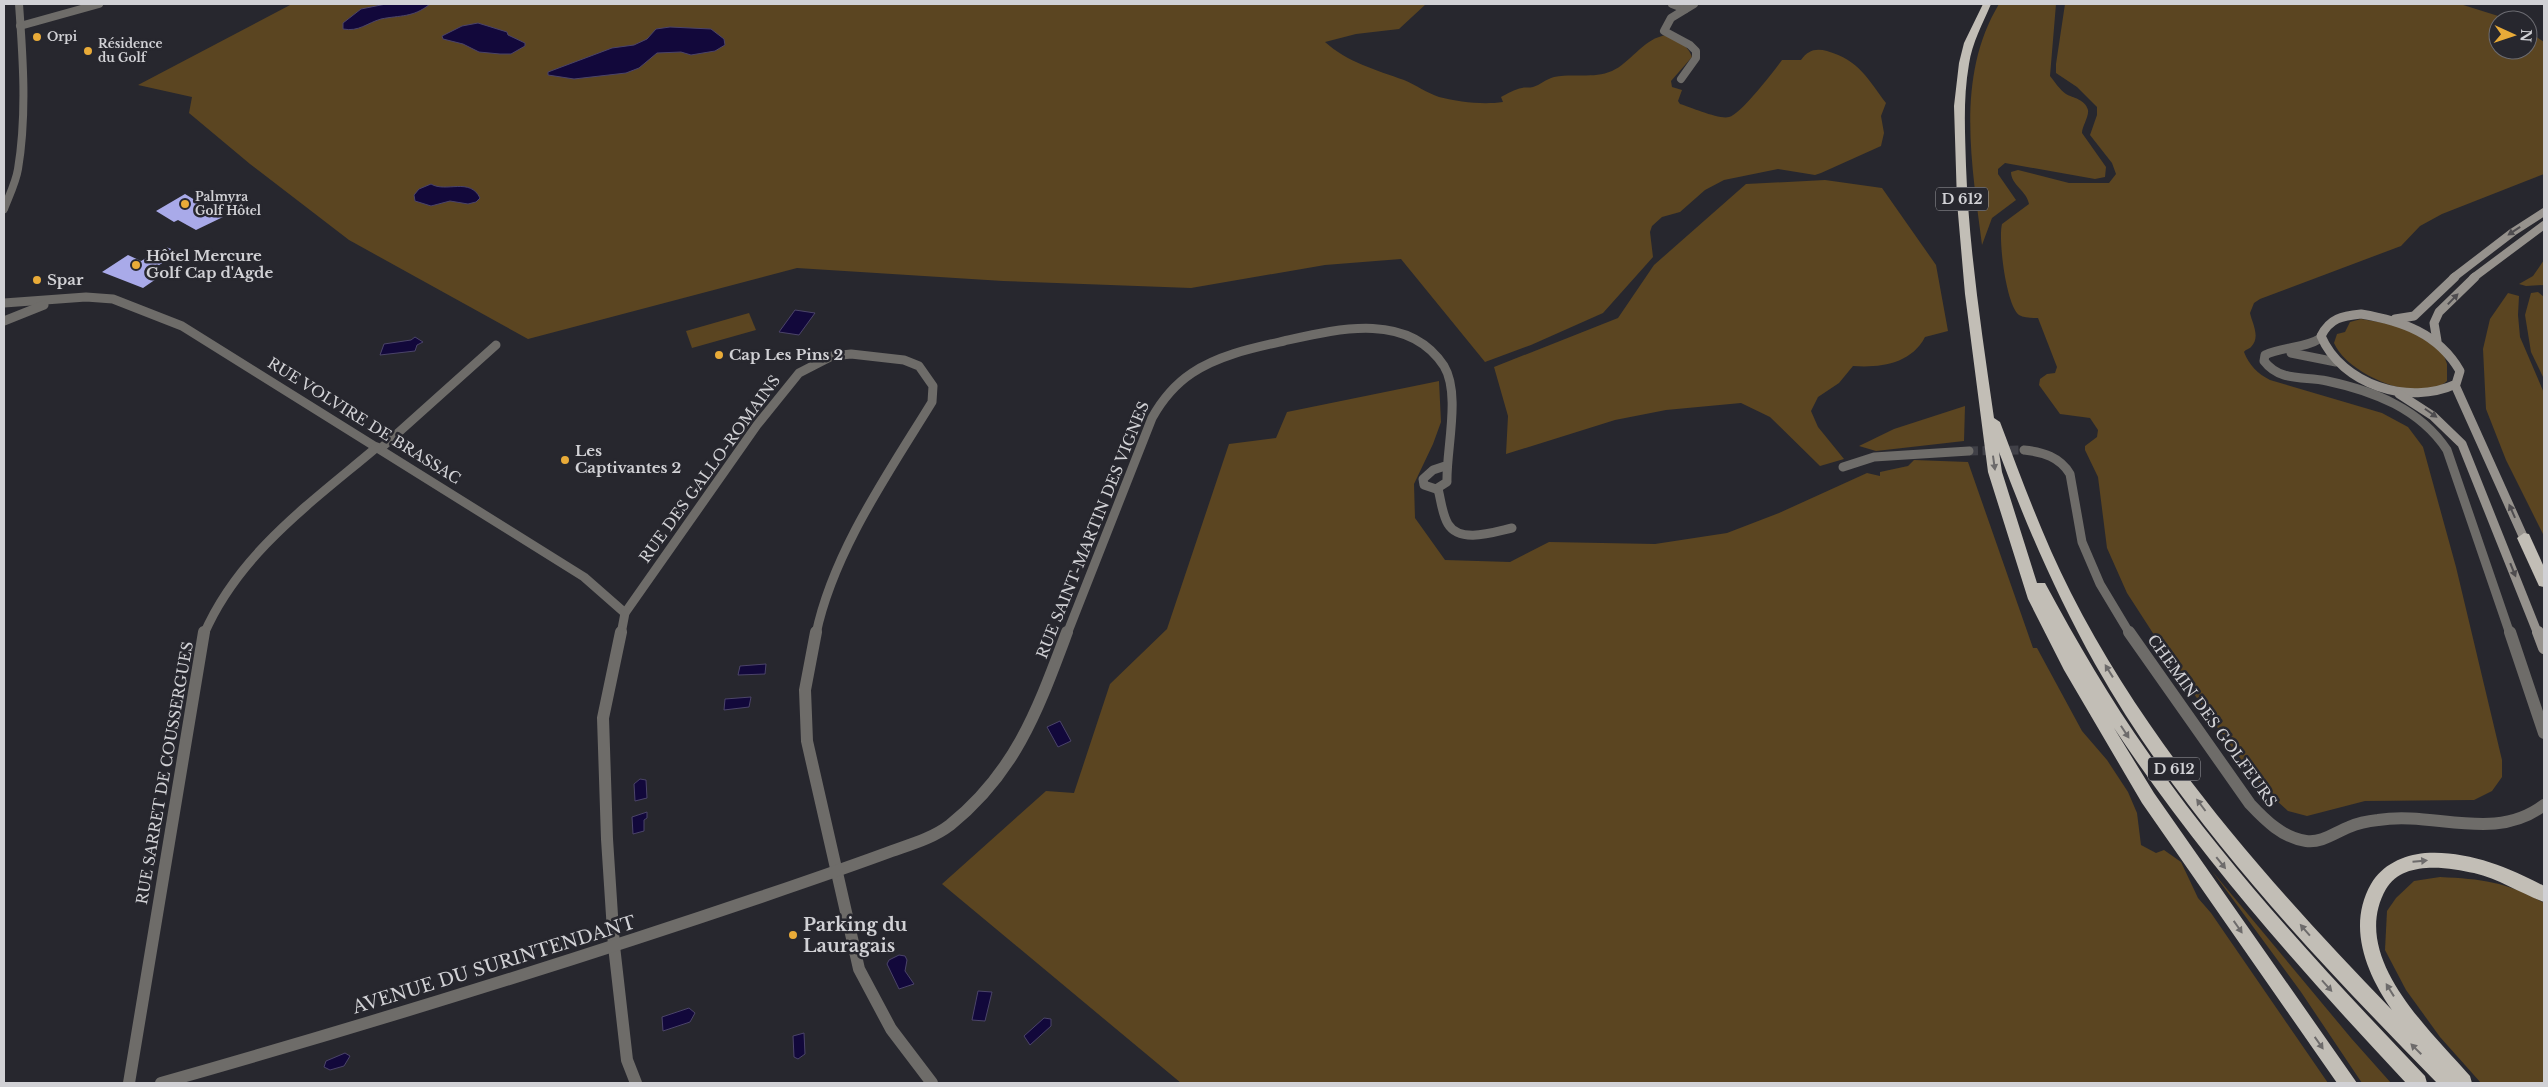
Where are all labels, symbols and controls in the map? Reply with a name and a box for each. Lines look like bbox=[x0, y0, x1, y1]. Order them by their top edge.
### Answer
north arrow bbox=[2488, 10, 2538, 60]
place label: Orpi bbox=[47, 29, 78, 44]
text: N bbox=[2517, 29, 2535, 43]
marker: Orpi bbox=[31, 31, 43, 43]
place label: Résidence du Golf bbox=[98, 36, 163, 65]
marker: Résidence du Golf bbox=[82, 45, 94, 57]
road number: D 612 bbox=[1936, 188, 1988, 210]
place label: Palmyra Golf Hôtel bbox=[195, 189, 262, 218]
marker: Palmyra Golf Hôtel bbox=[179, 198, 191, 210]
one-way arrow bbox=[2507, 227, 2521, 236]
place label: Hôtel Mercure Golf Cap d'Agde bbox=[146, 246, 274, 282]
marker: Hôtel Mercure Golf Cap d'Agde bbox=[130, 259, 142, 271]
place label: Spar bbox=[47, 270, 84, 289]
marker: Spar bbox=[31, 274, 43, 286]
one-way arrow bbox=[2447, 293, 2459, 305]
place label: Cap Les Pins 2 bbox=[729, 345, 844, 364]
marker: Cap Les Pins 2 bbox=[713, 349, 725, 361]
street label: RUE VOLVIRE DE BRASSAC bbox=[264, 353, 464, 488]
street label: RUE DES GALLO-ROMAINS bbox=[635, 371, 784, 566]
street label: RUE SAINT-MARTIN DES VIGNES bbox=[1032, 398, 1153, 661]
one-way arrow bbox=[2424, 408, 2437, 418]
place label: Les Captivantes 2 bbox=[575, 441, 682, 477]
marker: Les Captivantes 2 bbox=[559, 454, 571, 466]
one-way arrow bbox=[1990, 455, 1998, 471]
one-way arrow bbox=[2507, 504, 2515, 518]
one-way arrow bbox=[2509, 563, 2517, 577]
street label: CHEMIN DES GOLFEURS bbox=[2143, 631, 2281, 811]
street label: RUE SARRET DE COUSSERGUES bbox=[132, 640, 197, 906]
one-way arrow bbox=[2104, 665, 2113, 678]
one-way arrow bbox=[2120, 726, 2130, 739]
road number: D 612 bbox=[2148, 758, 2200, 781]
one-way arrow bbox=[2196, 799, 2207, 812]
one-way arrow bbox=[2216, 856, 2227, 869]
one-way arrow bbox=[2412, 857, 2428, 865]
street label: AVENUE DU SURINTENDANT bbox=[349, 911, 639, 1019]
place label: Parking du Lauragais bbox=[803, 914, 908, 957]
one-way arrow bbox=[2233, 920, 2243, 934]
one-way arrow bbox=[2299, 924, 2311, 936]
marker: Parking du Lauragais bbox=[787, 929, 799, 941]
one-way arrow bbox=[2321, 980, 2333, 992]
one-way arrow bbox=[2385, 983, 2395, 997]
one-way arrow bbox=[2314, 1036, 2324, 1049]
one-way arrow bbox=[2410, 1043, 2422, 1055]

